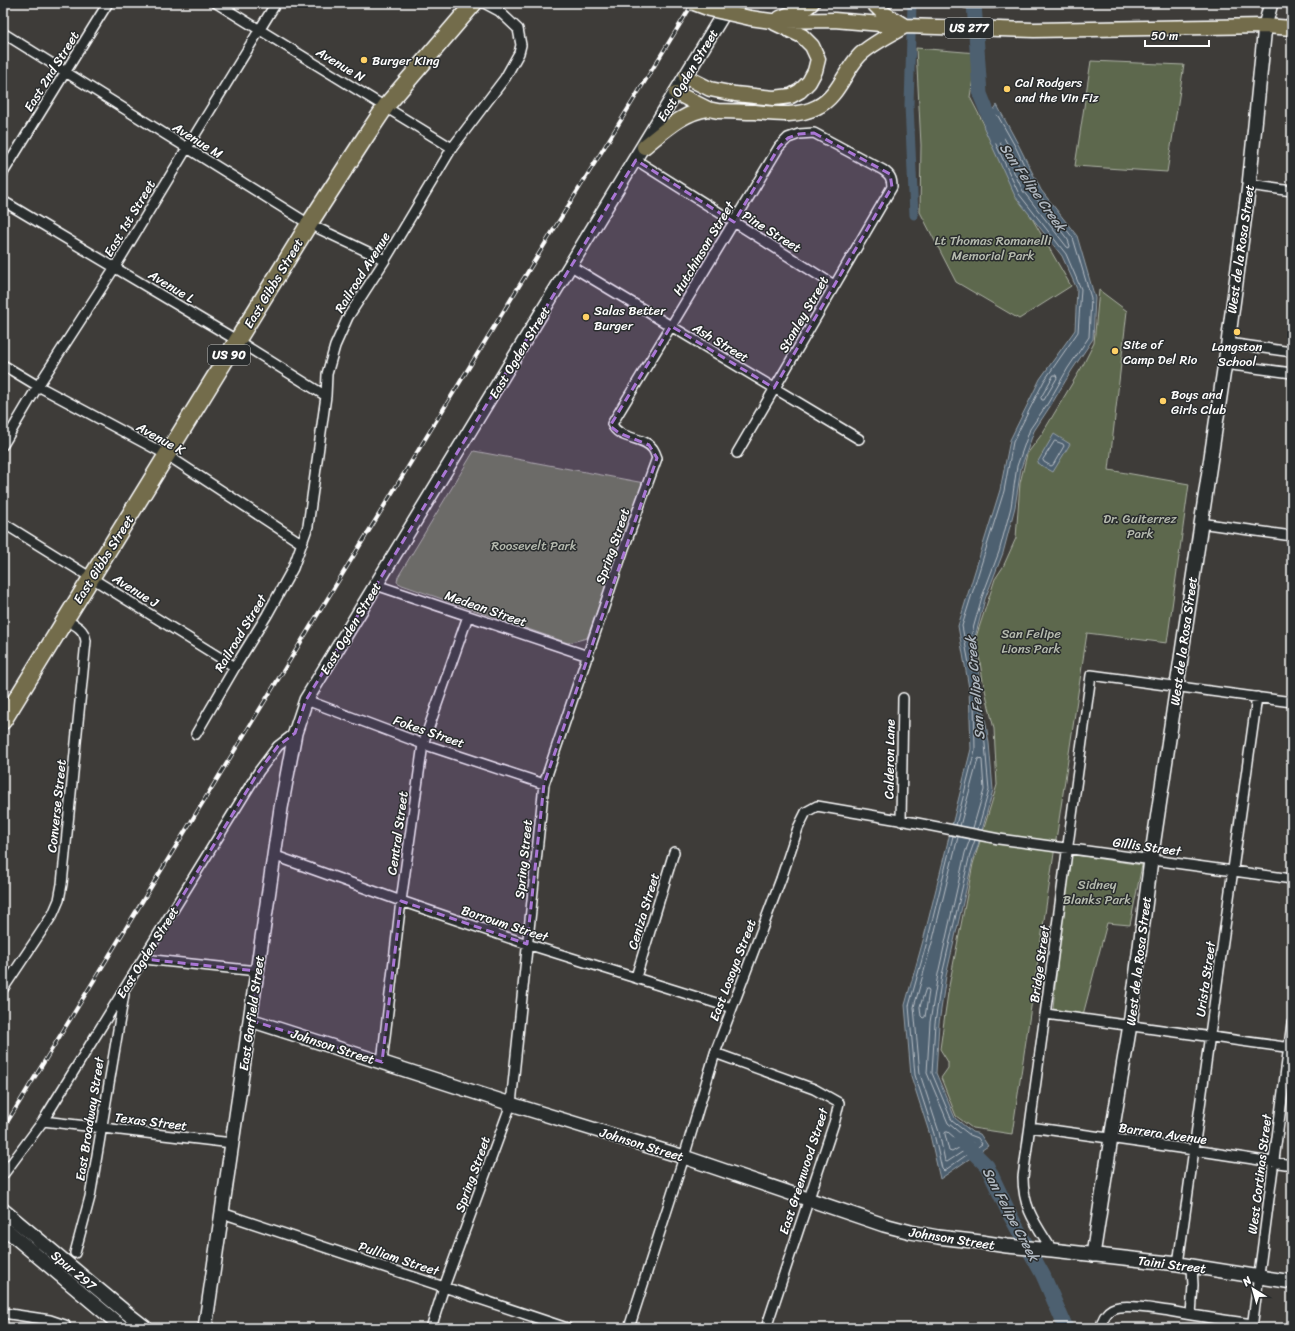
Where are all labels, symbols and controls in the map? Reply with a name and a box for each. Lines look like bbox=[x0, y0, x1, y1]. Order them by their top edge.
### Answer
road number: US 277 bbox=[945, 18, 993, 38]
scale bar bbox=[1145, 22, 1209, 48]
street label: East Ogden Street bbox=[651, 24, 725, 126]
text: 50 m bbox=[1151, 25, 1178, 47]
street label: East 2nd Street bbox=[17, 26, 86, 116]
street label: Avenue N bbox=[311, 40, 370, 88]
place label: Burger King bbox=[372, 49, 440, 72]
marker: Burger King bbox=[359, 55, 369, 65]
place label: Cal Rodgers and the Vin Fiz bbox=[1015, 71, 1099, 109]
marker: Cal Rodgers and the Vin Fiz bbox=[1002, 84, 1012, 94]
street label: Avenue M bbox=[167, 115, 228, 165]
water label: San Felipe Creek bbox=[993, 138, 1073, 238]
street label: East 1st Street bbox=[97, 175, 162, 261]
street label: West de la Rosa Street bbox=[1220, 183, 1261, 315]
street label: Hutchinson Street bbox=[666, 196, 741, 300]
street label: Pine Street bbox=[738, 204, 806, 259]
street label: Railroad Avenue bbox=[328, 227, 397, 317]
park label: Lt Thomas Romanelli Memorial Park bbox=[935, 229, 1052, 267]
street label: East Gibbs Street bbox=[237, 233, 310, 333]
street label: Avenue L bbox=[143, 263, 199, 309]
street label: Stanley Street bbox=[772, 271, 835, 357]
place label: Salas Better Burger bbox=[594, 299, 666, 337]
street label: East Ogden Street bbox=[483, 301, 557, 403]
marker: Salas Better Burger bbox=[581, 312, 591, 322]
street label: Ash Street bbox=[687, 316, 754, 369]
marker: Langston School bbox=[1232, 327, 1242, 337]
place label: Site of Camp Del Rio bbox=[1123, 333, 1198, 371]
place label: Langston School bbox=[1212, 335, 1262, 373]
road number: US 90 bbox=[208, 345, 250, 365]
marker: Site of Camp Del Rio bbox=[1110, 346, 1120, 356]
place label: Boys and Girls Club bbox=[1171, 383, 1226, 421]
marker: Boys and Girls Club bbox=[1158, 396, 1168, 406]
street label: Avenue K bbox=[131, 415, 190, 462]
street label: Spring Street bbox=[589, 505, 636, 587]
park label: Dr. Guiterrez Park bbox=[1103, 507, 1178, 545]
street label: East Gibbs Street bbox=[67, 510, 140, 608]
park label: Roosevelt Park bbox=[491, 534, 577, 557]
street label: Avenue J bbox=[107, 567, 164, 614]
street label: West de la Rosa Street bbox=[1163, 575, 1204, 707]
street label: East Ogden Street bbox=[314, 577, 388, 679]
street label: Medean Street bbox=[442, 584, 530, 633]
street label: Railroad Street bbox=[208, 589, 273, 677]
park label: San Felipe Lions Park bbox=[1001, 622, 1061, 660]
water label: San Felipe Creek bbox=[958, 634, 992, 741]
street label: Fokes Street bbox=[390, 709, 468, 754]
street label: Calderon Lane bbox=[877, 718, 902, 799]
street label: Converse Street bbox=[40, 758, 73, 854]
street label: Central Street bbox=[380, 789, 415, 876]
street label: Spring Street bbox=[508, 818, 539, 900]
street label: Gillis Street bbox=[1111, 830, 1183, 863]
street label: Ceniza Street bbox=[621, 870, 666, 952]
park label: Sidney Blanks Park bbox=[1063, 873, 1131, 911]
street label: West de la Rosa Street bbox=[1119, 895, 1158, 1027]
street label: Borroum Street bbox=[458, 899, 552, 949]
street label: East Ogden Street bbox=[110, 901, 185, 1003]
street label: East Losoya Street bbox=[702, 916, 763, 1025]
street label: Bridge Street bbox=[1023, 923, 1056, 1004]
street label: Urista Street bbox=[1189, 939, 1222, 1018]
street label: East Garfield Street bbox=[232, 954, 271, 1072]
street label: Johnson Street bbox=[287, 1022, 378, 1071]
street label: East Broadway Street bbox=[68, 1055, 111, 1183]
street label: East Greenwood Street bbox=[772, 1104, 835, 1237]
street label: Texas Street bbox=[113, 1106, 189, 1137]
street label: West Cortinas Street bbox=[1241, 1112, 1278, 1235]
street label: Barrera Avenue bbox=[1117, 1116, 1209, 1151]
street label: Johnson Street bbox=[596, 1121, 687, 1168]
street label: Spring Street bbox=[448, 1133, 497, 1215]
water label: San Felipe Creek bbox=[975, 1163, 1047, 1267]
street label: Johnson Street bbox=[906, 1220, 997, 1257]
street label: Pulliam Street bbox=[356, 1235, 443, 1283]
street label: Spur 297 bbox=[46, 1244, 103, 1297]
street label: Taini Street bbox=[1137, 1249, 1208, 1280]
north arrow bbox=[1233, 1269, 1273, 1309]
text: N bbox=[1238, 1271, 1256, 1292]

